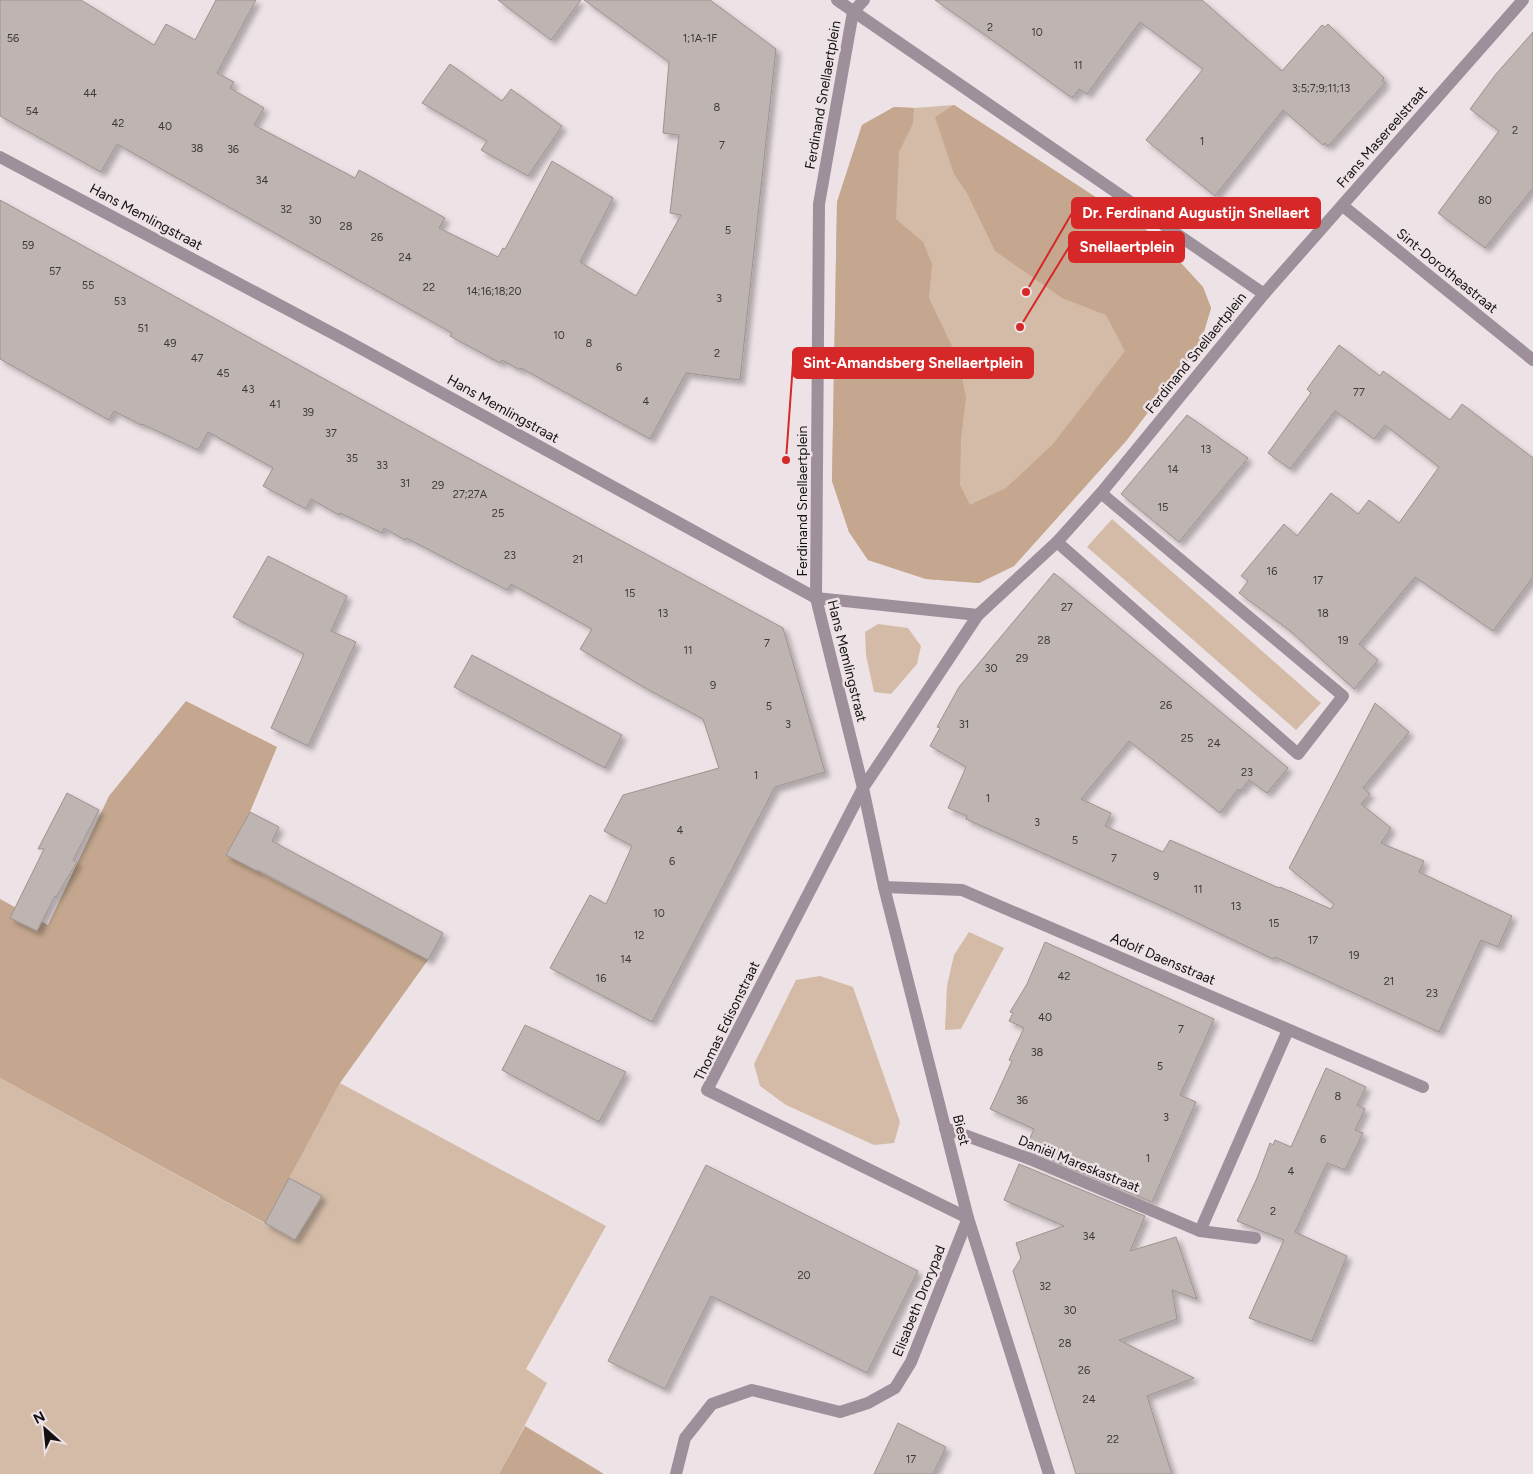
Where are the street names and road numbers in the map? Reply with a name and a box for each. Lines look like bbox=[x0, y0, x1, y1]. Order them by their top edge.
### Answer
street label: Ferdinand Snellaertplein bbox=[802, 19, 845, 171]
street label: Frans Masereelstraat bbox=[1333, 83, 1431, 191]
street label: Hans Memlingstraat bbox=[87, 180, 205, 254]
street label: Sint-Dorotheastraat bbox=[1393, 225, 1501, 317]
street label: Ferdinand Snellaertplein bbox=[1142, 289, 1250, 417]
street label: Hans Memlingstraat bbox=[444, 371, 562, 447]
street label: Ferdinand Snellaertplein bbox=[794, 425, 811, 576]
street label: Hans Memlingstraat bbox=[824, 598, 870, 724]
street label: Adolf Daensstraat bbox=[1108, 929, 1218, 989]
street label: Thomas Edisonstraat bbox=[691, 958, 763, 1084]
street label: Biest bbox=[949, 1113, 973, 1147]
street label: Daniël Mareskastraat bbox=[1016, 1132, 1142, 1196]
street label: Elisabeth Drorypad bbox=[889, 1243, 949, 1359]

